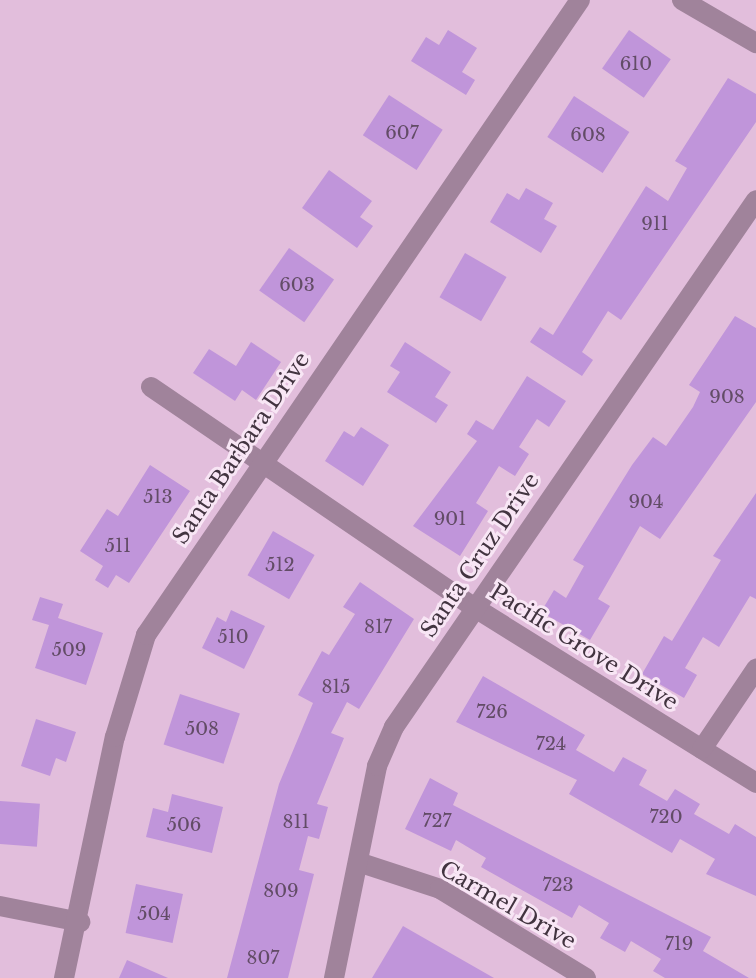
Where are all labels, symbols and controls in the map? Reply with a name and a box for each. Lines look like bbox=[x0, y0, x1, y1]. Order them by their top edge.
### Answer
house number: 610 bbox=[620, 53, 652, 75]
house number: 607 bbox=[385, 122, 419, 144]
house number: 608 bbox=[570, 124, 606, 146]
house number: 911 bbox=[641, 213, 669, 235]
house number: 603 bbox=[279, 274, 315, 296]
street label: Santa Barbara Drive bbox=[167, 347, 315, 549]
house number: 908 bbox=[709, 386, 745, 408]
street label: Santa Cruz Drive bbox=[415, 468, 545, 642]
house number: 513 bbox=[143, 486, 173, 508]
house number: 904 bbox=[629, 491, 663, 513]
house number: 901 bbox=[434, 508, 466, 530]
house number: 511 bbox=[105, 535, 131, 557]
house number: 512 bbox=[265, 554, 295, 576]
street label: Pacific Grove Drive bbox=[485, 578, 683, 716]
house number: 817 bbox=[364, 616, 392, 638]
house number: 510 bbox=[217, 626, 249, 648]
house number: 509 bbox=[52, 639, 86, 661]
house number: 815 bbox=[321, 676, 351, 698]
house number: 726 bbox=[476, 701, 508, 723]
house number: 508 bbox=[185, 718, 219, 740]
house number: 724 bbox=[536, 733, 566, 755]
house number: 720 bbox=[650, 806, 682, 828]
house number: 727 bbox=[422, 810, 452, 832]
house number: 811 bbox=[283, 811, 309, 833]
house number: 506 bbox=[167, 814, 201, 836]
street label: Carmel Drive bbox=[435, 855, 581, 955]
house number: 723 bbox=[542, 874, 574, 896]
house number: 809 bbox=[263, 880, 299, 902]
house number: 504 bbox=[137, 903, 171, 925]
house number: 719 bbox=[665, 933, 693, 955]
house number: 807 bbox=[247, 947, 279, 969]

